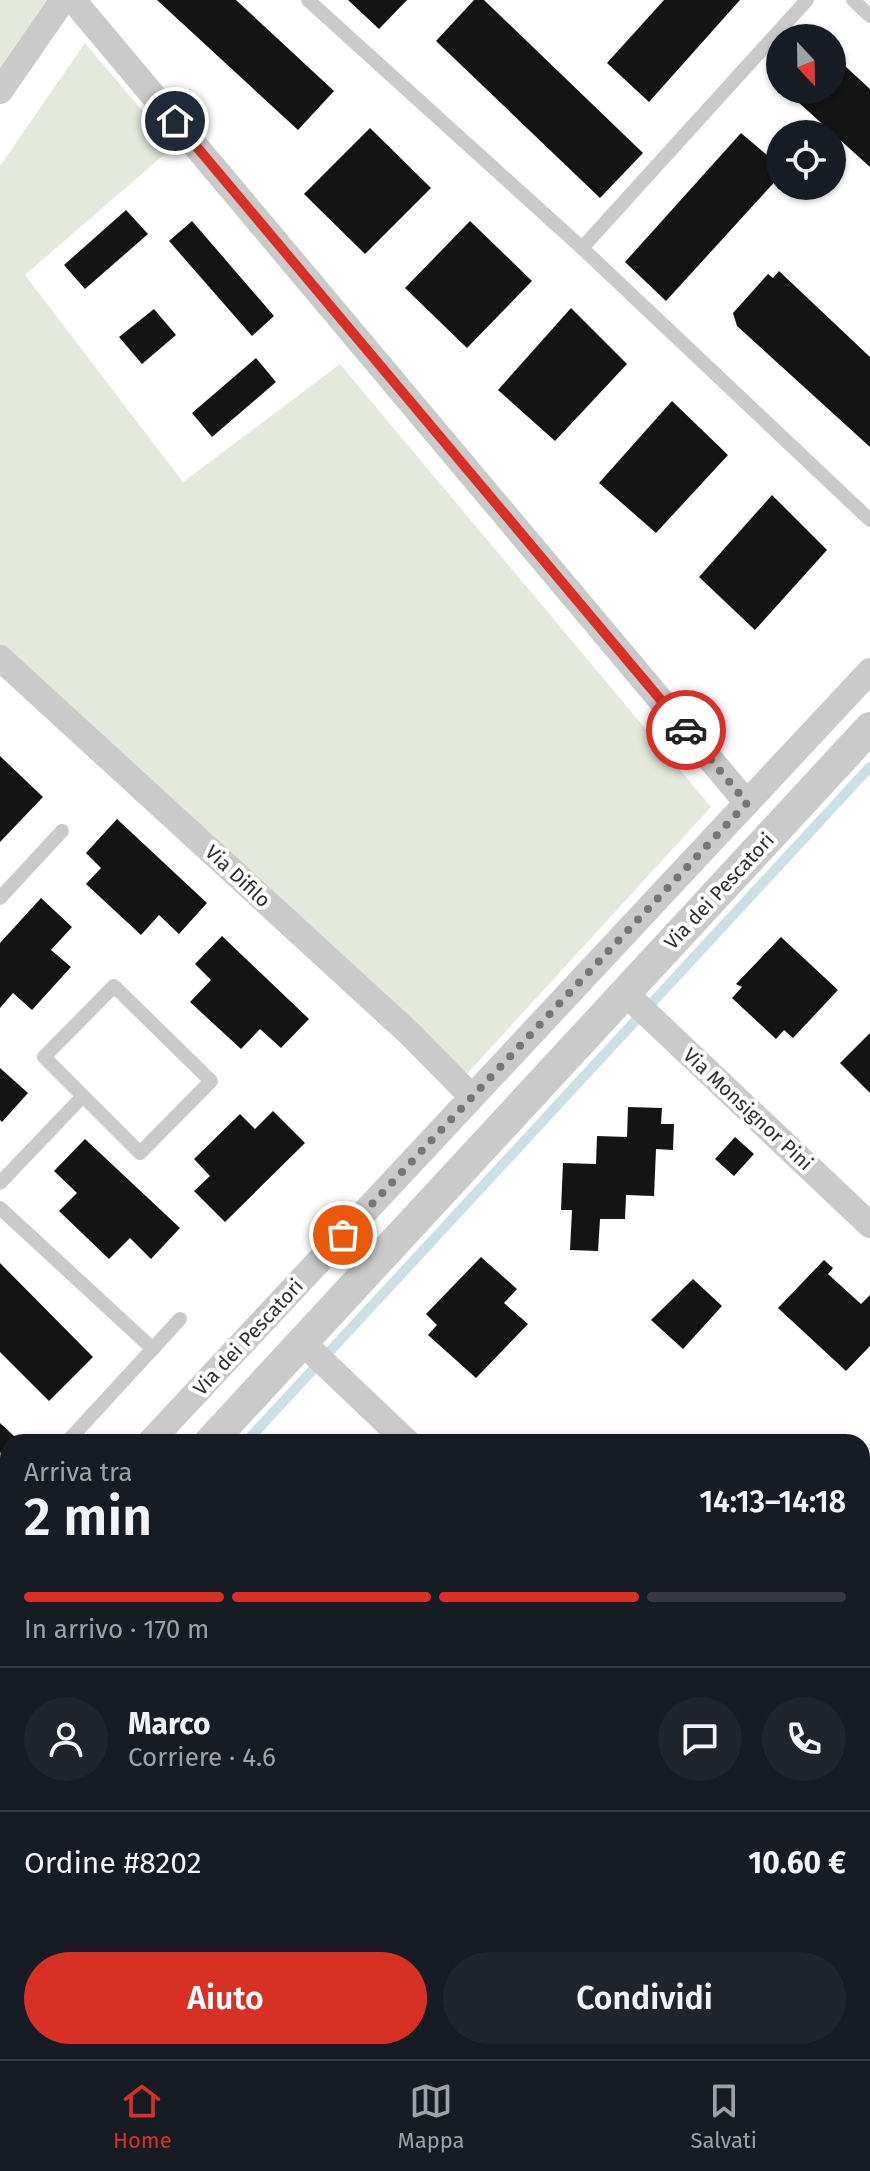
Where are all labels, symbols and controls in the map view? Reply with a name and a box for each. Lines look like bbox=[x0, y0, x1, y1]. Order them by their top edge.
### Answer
north arrow bbox=[766, 24, 846, 104]
map controls bbox=[766, 24, 846, 200]
pin bbox=[141, 87, 209, 155]
icon: home bbox=[153, 99, 197, 143]
button: locate bbox=[766, 120, 846, 200]
courier bbox=[646, 690, 726, 770]
icon: car bbox=[664, 708, 708, 752]
street label: Via dei Pescatori bbox=[659, 828, 779, 954]
street label: Via Difilo bbox=[200, 840, 276, 912]
street label: Via Monsignor Pini bbox=[678, 1043, 818, 1175]
pin bbox=[309, 1201, 377, 1269]
icon: bag bbox=[321, 1213, 365, 1257]
street label: Via dei Pescatori bbox=[188, 1274, 308, 1400]
text: Arriva tra bbox=[24, 1457, 132, 1488]
text: 14:13–14:18 bbox=[699, 1484, 846, 1520]
text: 2 min bbox=[24, 1486, 152, 1549]
text: In arrivo · 170 m bbox=[24, 1614, 209, 1645]
button: person bbox=[24, 1697, 108, 1781]
button: chat bbox=[658, 1697, 742, 1781]
button: phone bbox=[762, 1697, 846, 1781]
text: Marco bbox=[128, 1706, 210, 1742]
text: Corriere · 4.6 bbox=[128, 1742, 276, 1773]
text: Ordine #8202 bbox=[24, 1845, 202, 1881]
text: 10.60 € bbox=[748, 1845, 846, 1881]
button: Aiuto bbox=[24, 1952, 427, 2044]
button: Condividi bbox=[443, 1952, 846, 2044]
tab: Home bbox=[113, 2079, 172, 2154]
tab: Mappa bbox=[398, 2079, 465, 2154]
tab: Salvati bbox=[690, 2079, 757, 2154]

